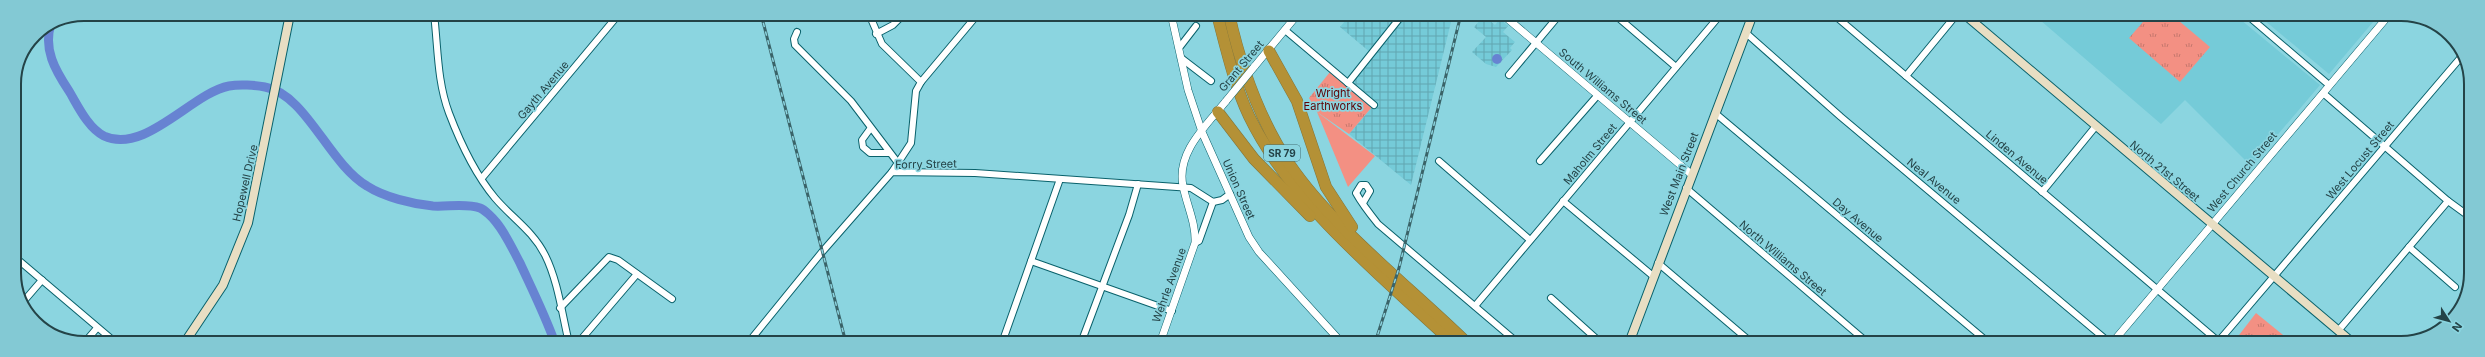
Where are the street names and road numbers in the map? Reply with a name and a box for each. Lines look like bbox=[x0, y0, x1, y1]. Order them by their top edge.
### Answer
street label: Grant Street bbox=[1215, 37, 1267, 95]
street label: South Williams Street bbox=[1556, 45, 1650, 127]
street label: Gayth Avenue bbox=[514, 58, 572, 122]
street label: West Locust Street bbox=[2323, 118, 2397, 202]
street label: Maholm Street bbox=[1560, 120, 1620, 187]
street label: Linden Avenue bbox=[1983, 127, 2051, 187]
street label: West Church Street bbox=[2204, 128, 2280, 215]
street label: West Main Street bbox=[1657, 130, 1702, 218]
street label: North 21st Street bbox=[2127, 138, 2203, 205]
street label: Hopewell Drive bbox=[229, 143, 261, 223]
road number: SR 79 bbox=[1264, 145, 1300, 161]
street label: Neal Avenue bbox=[1904, 155, 1964, 207]
street label: Forry Street bbox=[895, 156, 957, 172]
street label: Union Street bbox=[1219, 157, 1259, 222]
street label: Day Avenue bbox=[1830, 195, 1886, 245]
street label: North Williams Street bbox=[1737, 217, 1830, 299]
street label: Wehrle Avenue bbox=[1149, 246, 1189, 324]

